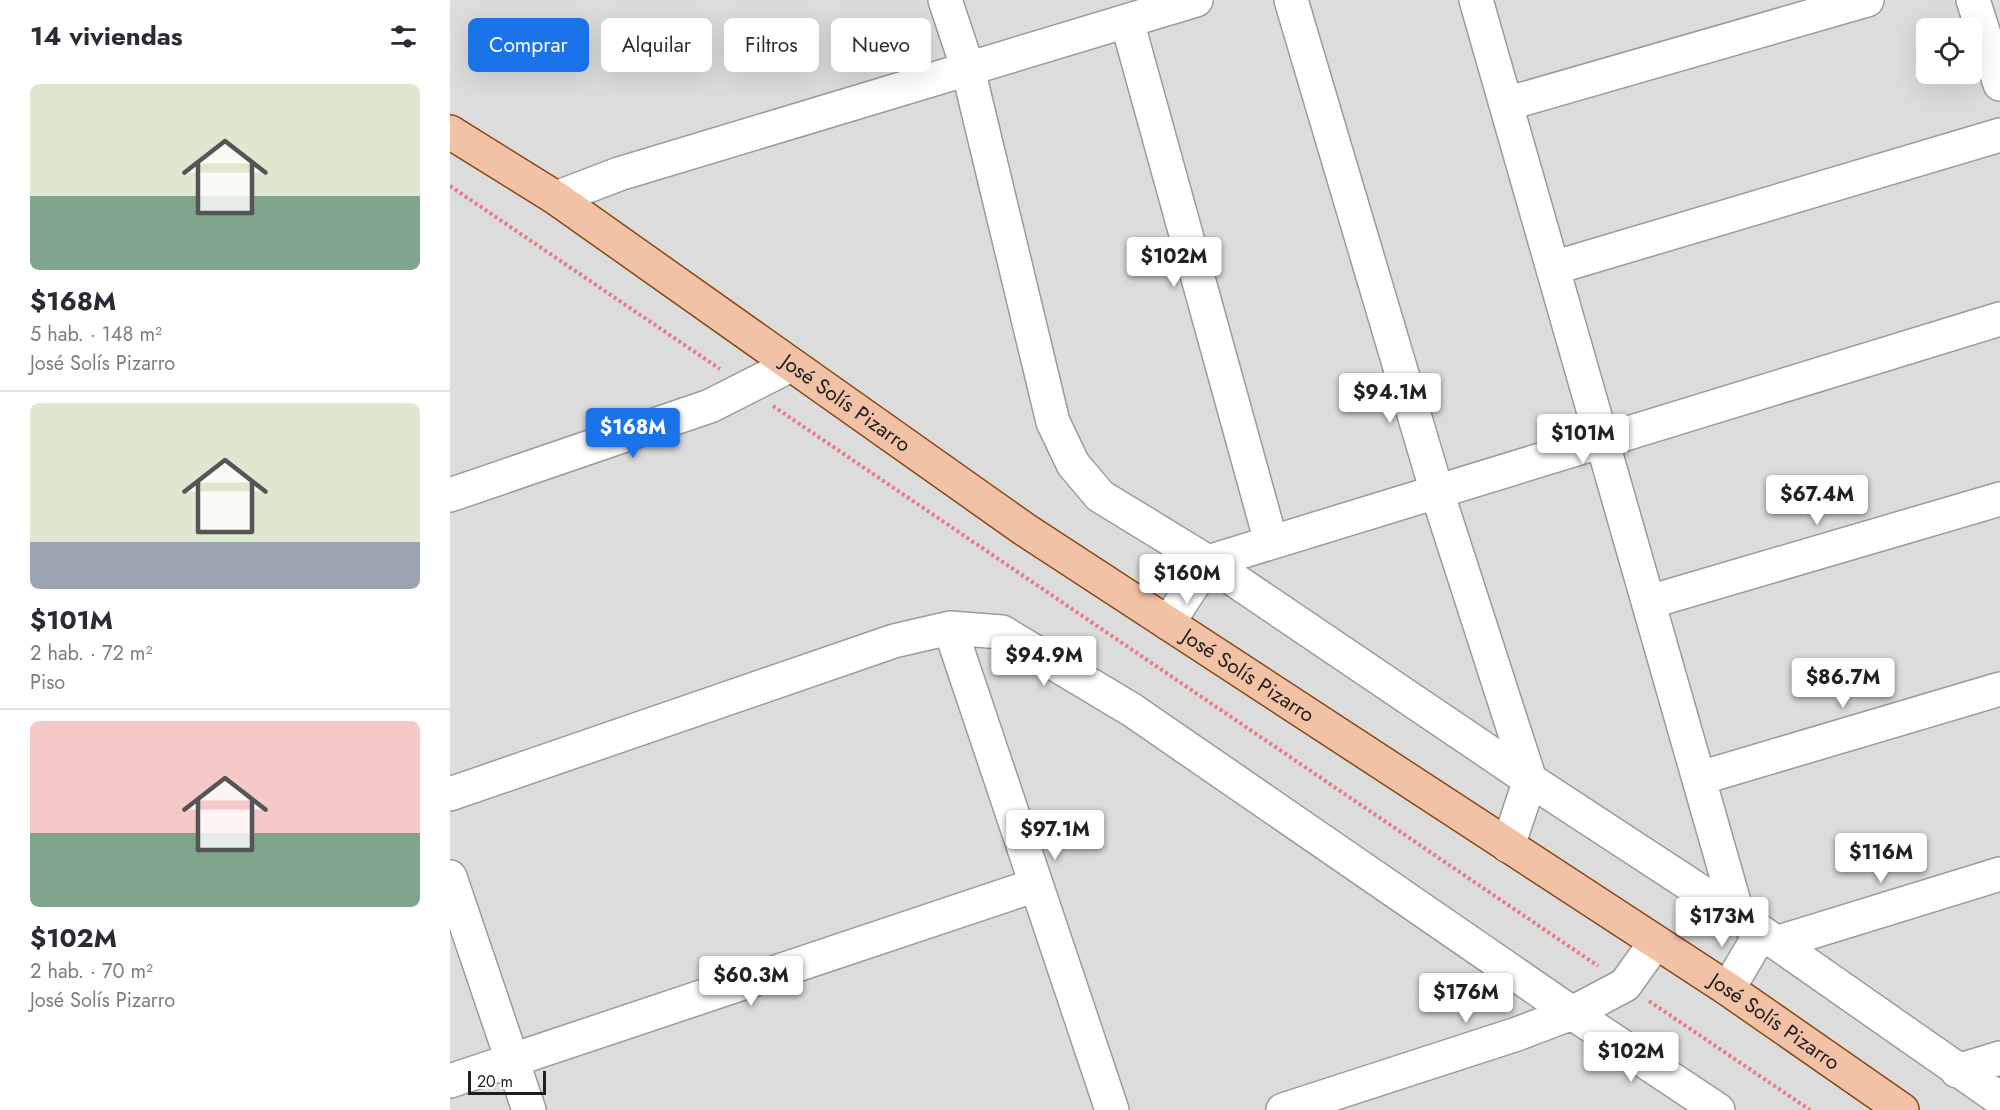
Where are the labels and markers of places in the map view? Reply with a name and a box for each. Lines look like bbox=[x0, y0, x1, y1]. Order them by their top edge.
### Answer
pin: $102M bbox=[1132, 237, 1216, 288]
pin: $94.1M bbox=[1341, 373, 1439, 424]
pin: $168M bbox=[591, 408, 675, 459]
pin: $101M bbox=[1541, 414, 1625, 465]
pin: $67.4M bbox=[1768, 475, 1866, 526]
pin: $160M bbox=[1145, 554, 1229, 605]
pin: $94.9M bbox=[995, 636, 1093, 687]
pin: $86.7M bbox=[1794, 658, 1892, 709]
pin: $97.1M bbox=[1006, 810, 1104, 861]
pin: $116M bbox=[1839, 833, 1923, 884]
pin: $173M bbox=[1680, 897, 1764, 948]
pin: $60.3M bbox=[702, 956, 800, 1007]
pin: $176M bbox=[1424, 973, 1508, 1024]
pin: $102M bbox=[1589, 1032, 1673, 1083]

